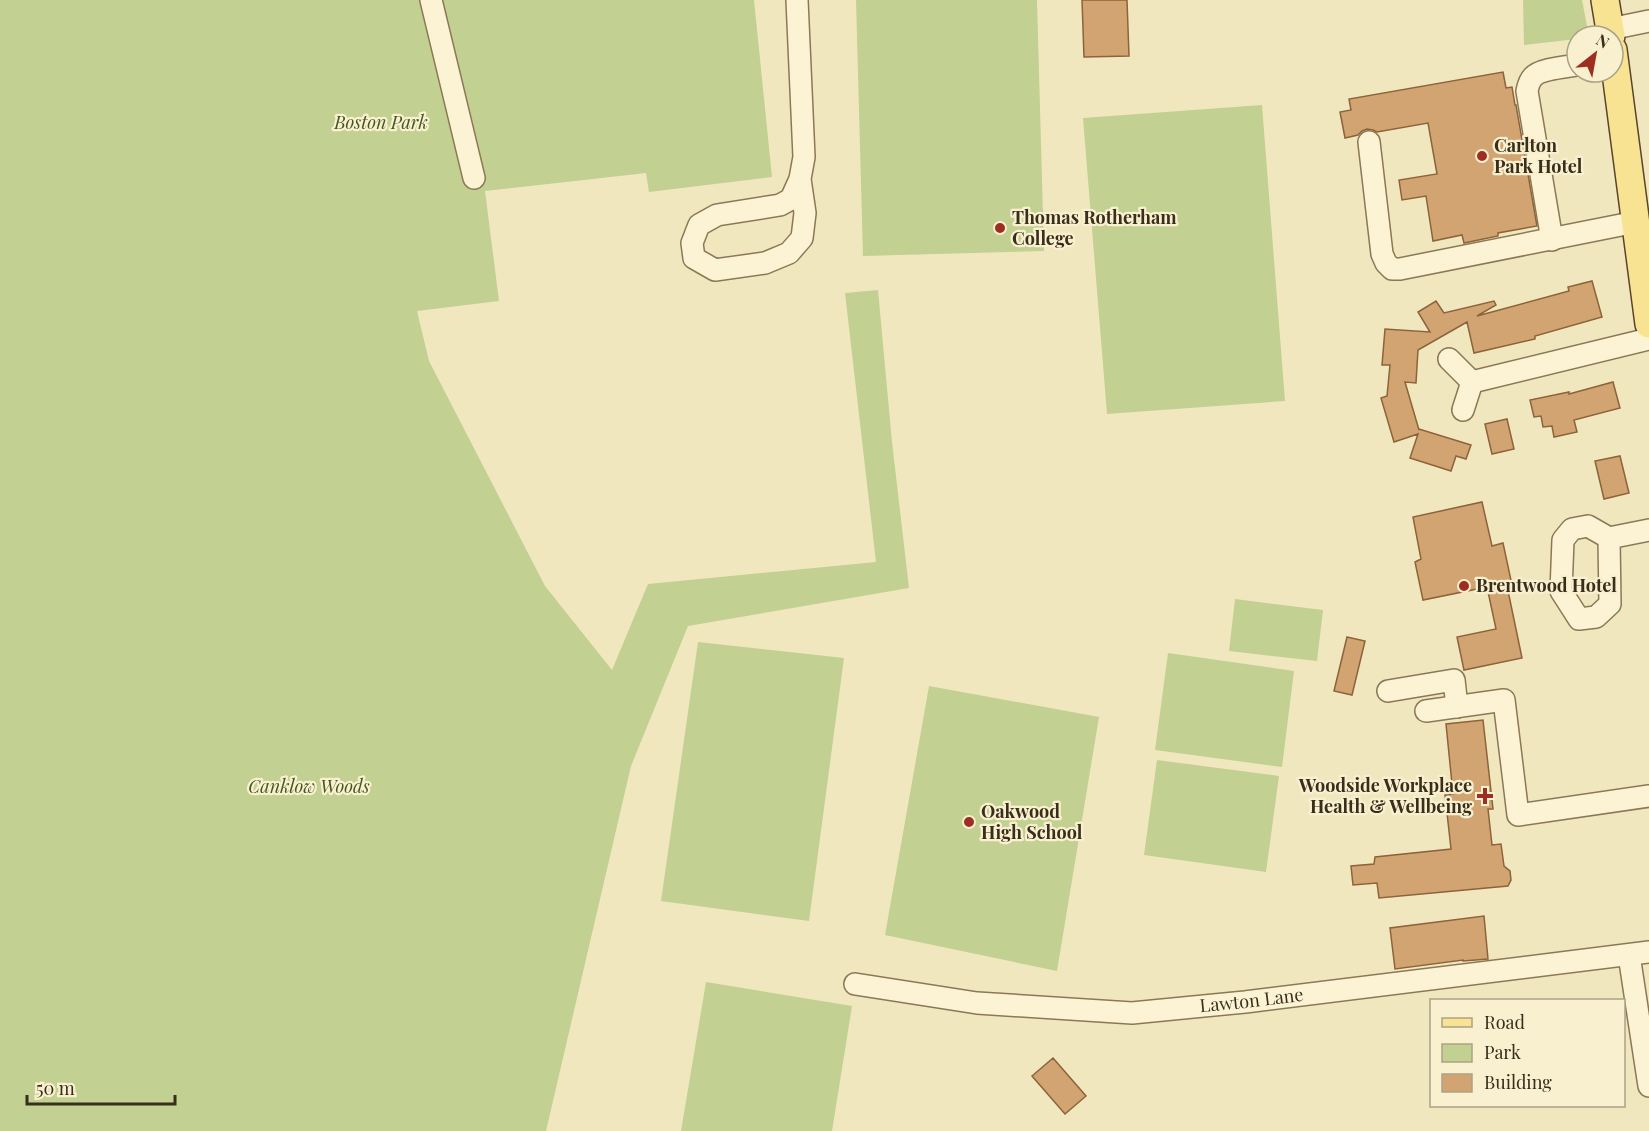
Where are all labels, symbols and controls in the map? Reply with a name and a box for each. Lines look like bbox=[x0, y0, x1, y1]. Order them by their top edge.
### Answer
north arrow bbox=[1565, 24, 1625, 84]
text: N bbox=[1593, 29, 1614, 53]
park label: Boston Park bbox=[333, 110, 428, 134]
place label: Carlton Park Hotel bbox=[1494, 133, 1583, 178]
marker: Carlton Park Hotel bbox=[1475, 149, 1489, 163]
place label: Thomas Rotherham College bbox=[1012, 205, 1177, 250]
marker: Thomas Rotherham College bbox=[993, 221, 1007, 235]
place label: Brentwood Hotel bbox=[1476, 573, 1617, 597]
marker: Brentwood Hotel bbox=[1457, 579, 1471, 593]
place label: Woodside Workplace Health & Wellbeing bbox=[1298, 773, 1472, 818]
park label: Canklow Woods bbox=[248, 774, 370, 798]
marker: Woodside Workplace Health & Wellbeing bbox=[1476, 787, 1494, 805]
place label: Oakwood High School bbox=[981, 799, 1083, 844]
marker: Oakwood High School bbox=[962, 815, 976, 829]
street label: Lawton Lane bbox=[1199, 982, 1305, 1017]
legend bbox=[1430, 999, 1625, 1107]
text: Road bbox=[1484, 1010, 1525, 1034]
text: Park bbox=[1484, 1040, 1521, 1064]
scale bar bbox=[27, 1068, 176, 1106]
text: Building bbox=[1484, 1070, 1552, 1094]
text: 50 m bbox=[36, 1076, 75, 1100]

